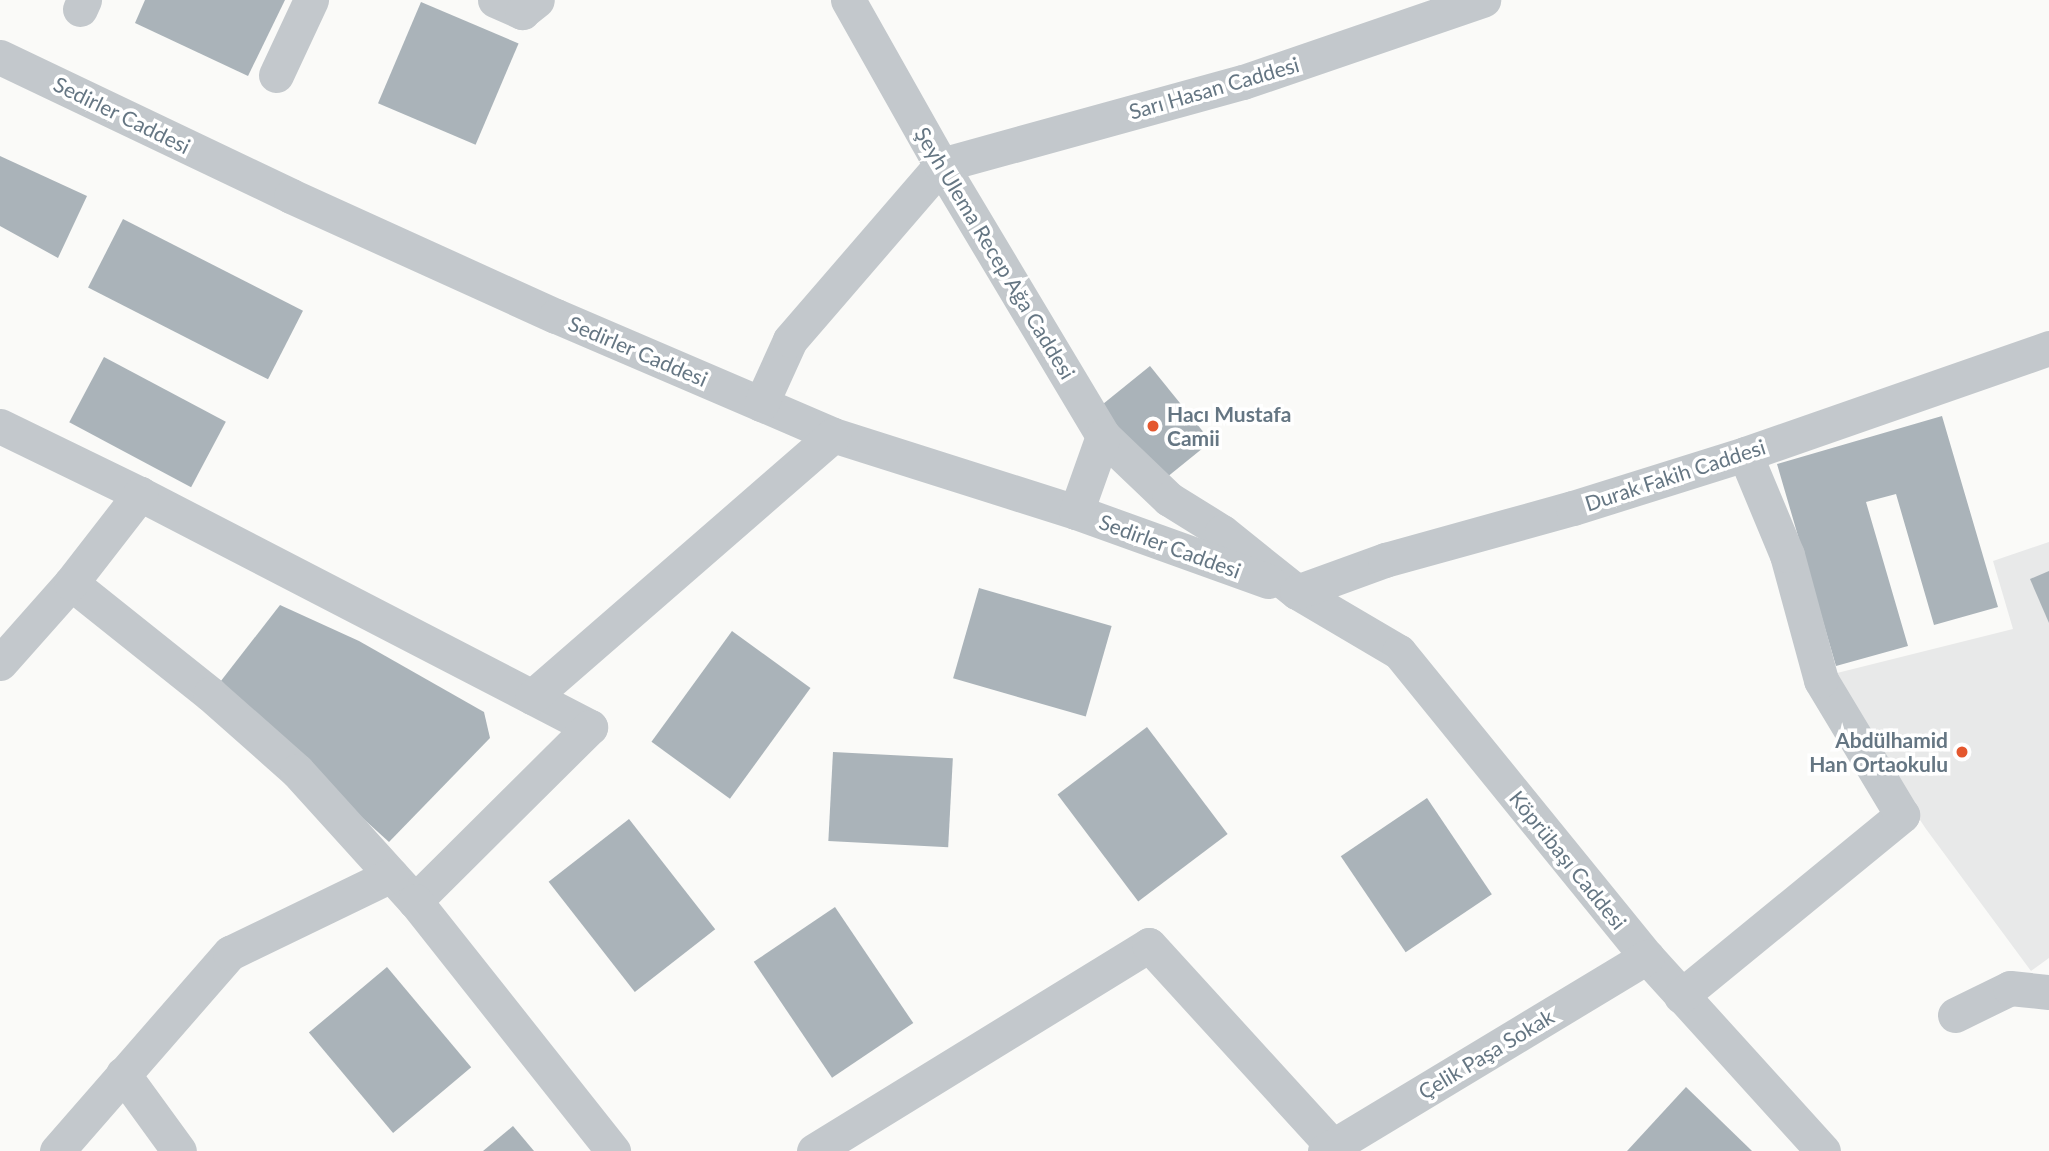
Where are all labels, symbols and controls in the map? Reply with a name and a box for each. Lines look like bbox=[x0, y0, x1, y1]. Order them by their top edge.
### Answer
street label: Sarı Hasan Caddesi bbox=[1126, 52, 1302, 124]
street label: Sedirler Caddesi bbox=[49, 71, 195, 159]
street label: Şeyh Ulema Recep Ağa Caddesi bbox=[909, 122, 1081, 384]
street label: Sedirler Caddesi bbox=[564, 310, 712, 392]
place label: Hacı Mustafa Camii bbox=[1167, 401, 1291, 451]
marker: Hacı Mustafa Camii bbox=[1145, 418, 1161, 434]
street label: Durak Fakih Caddesi bbox=[1582, 434, 1768, 516]
street label: Sedirler Caddesi bbox=[1096, 509, 1244, 583]
place label: Abdülhamid Han Ortaokulu bbox=[1809, 727, 1948, 777]
marker: Abdülhamid Han Ortaokulu bbox=[1954, 744, 1970, 760]
street label: Köprübaşı Caddesi bbox=[1504, 786, 1632, 934]
street label: Çelik Paşa Sokak bbox=[1414, 1004, 1558, 1104]

